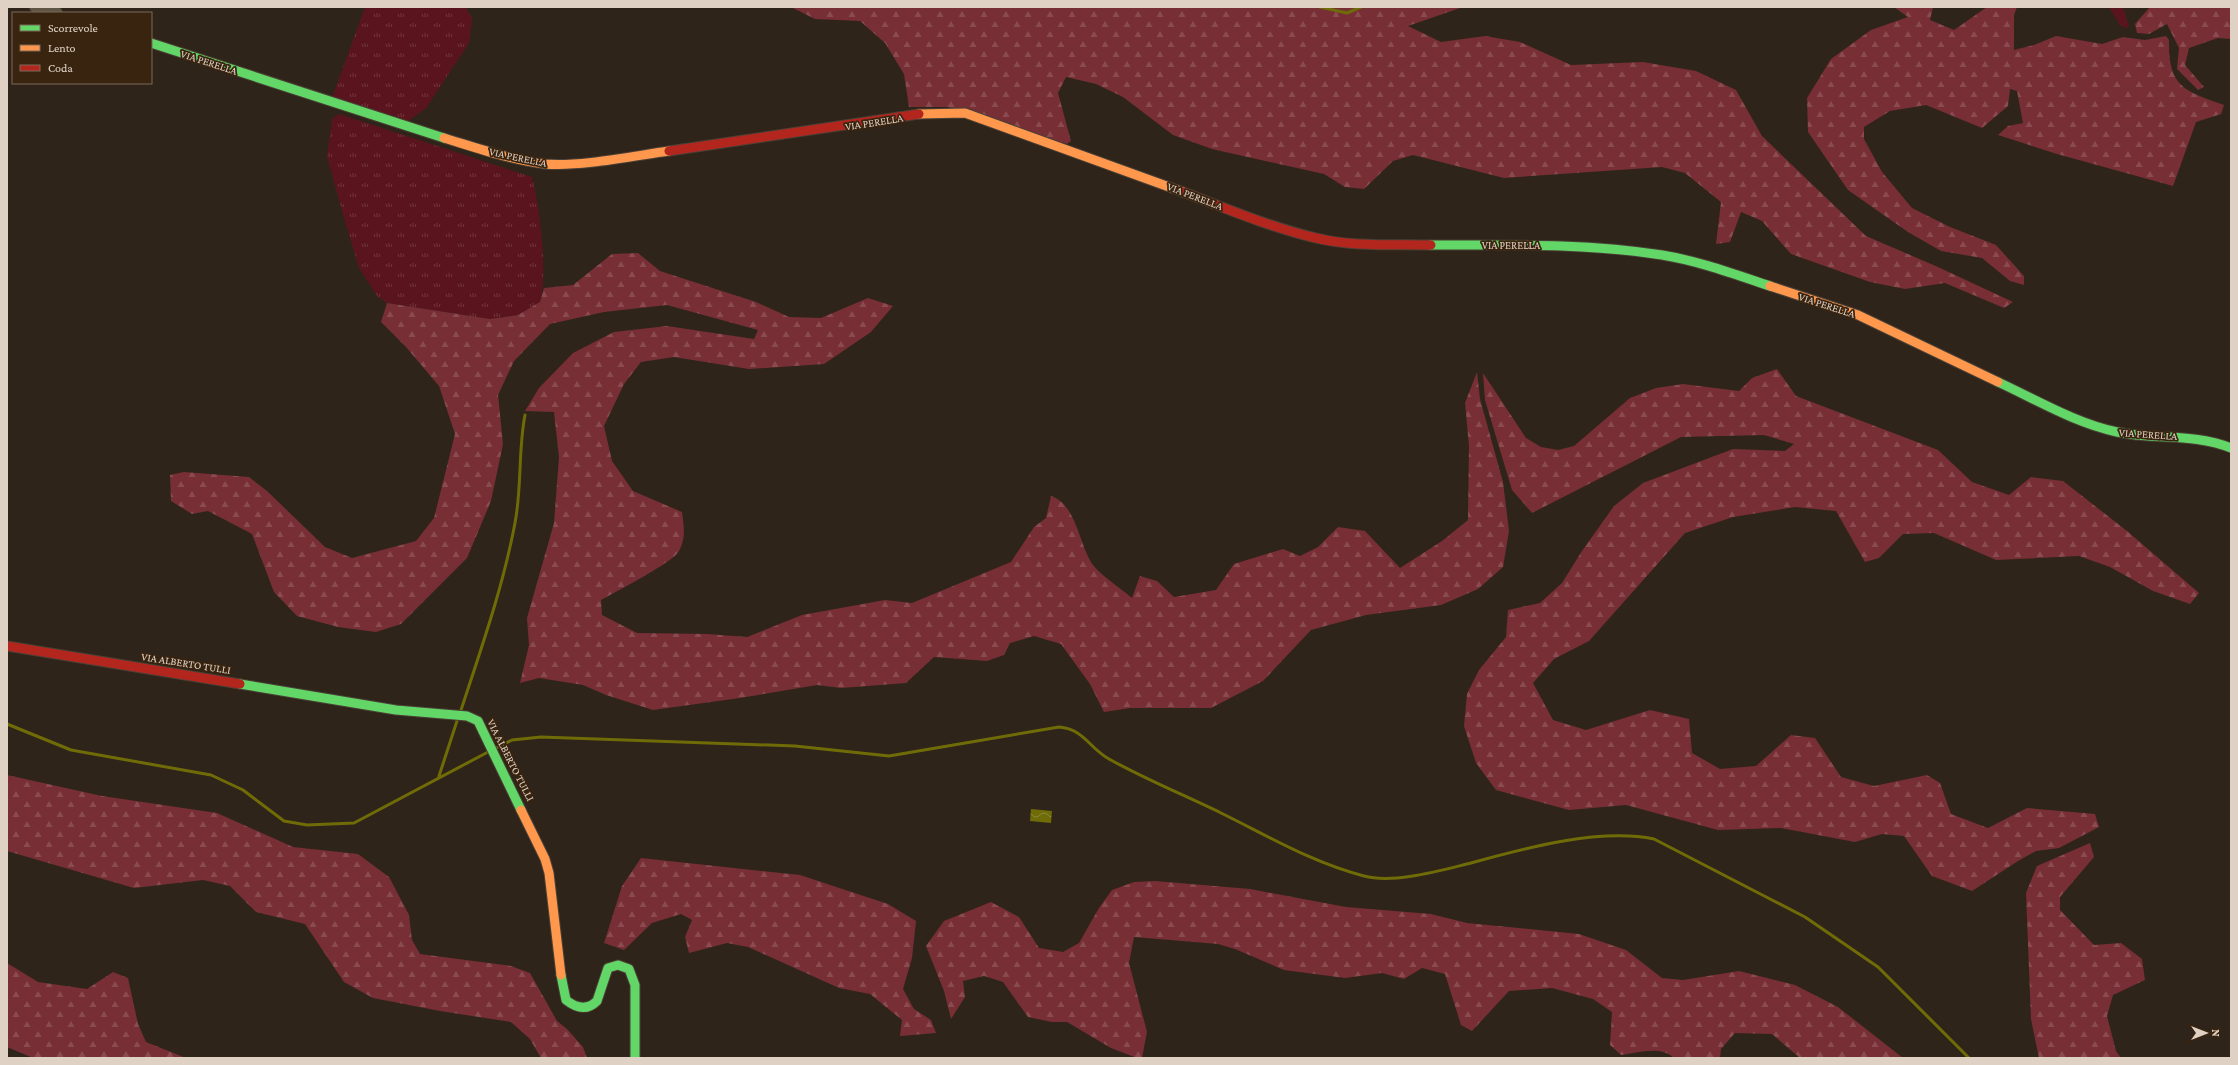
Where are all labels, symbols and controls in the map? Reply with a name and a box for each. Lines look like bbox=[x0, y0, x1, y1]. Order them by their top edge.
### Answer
legend bbox=[12, 12, 152, 84]
text: Scorrevole bbox=[48, 21, 98, 35]
text: Lento bbox=[48, 41, 76, 55]
street label: VIA PERELLA bbox=[179, 47, 239, 77]
text: Coda bbox=[48, 61, 73, 75]
street label: VIA PERELLA bbox=[844, 111, 905, 133]
street label: VIA PERELLA bbox=[488, 145, 549, 169]
street label: VIA PERELLA bbox=[1165, 180, 1225, 212]
street label: VIA PERELLA bbox=[1482, 239, 1541, 251]
street label: VIA PERELLA bbox=[1797, 290, 1857, 320]
street label: VIA PERELLA bbox=[2118, 426, 2178, 442]
street label: VIA ALBERTO TULLI bbox=[140, 650, 232, 676]
street label: VIA ALBERTO TULLI bbox=[485, 717, 537, 803]
north arrow bbox=[2186, 1013, 2226, 1053]
text: N bbox=[2210, 1029, 2222, 1037]

